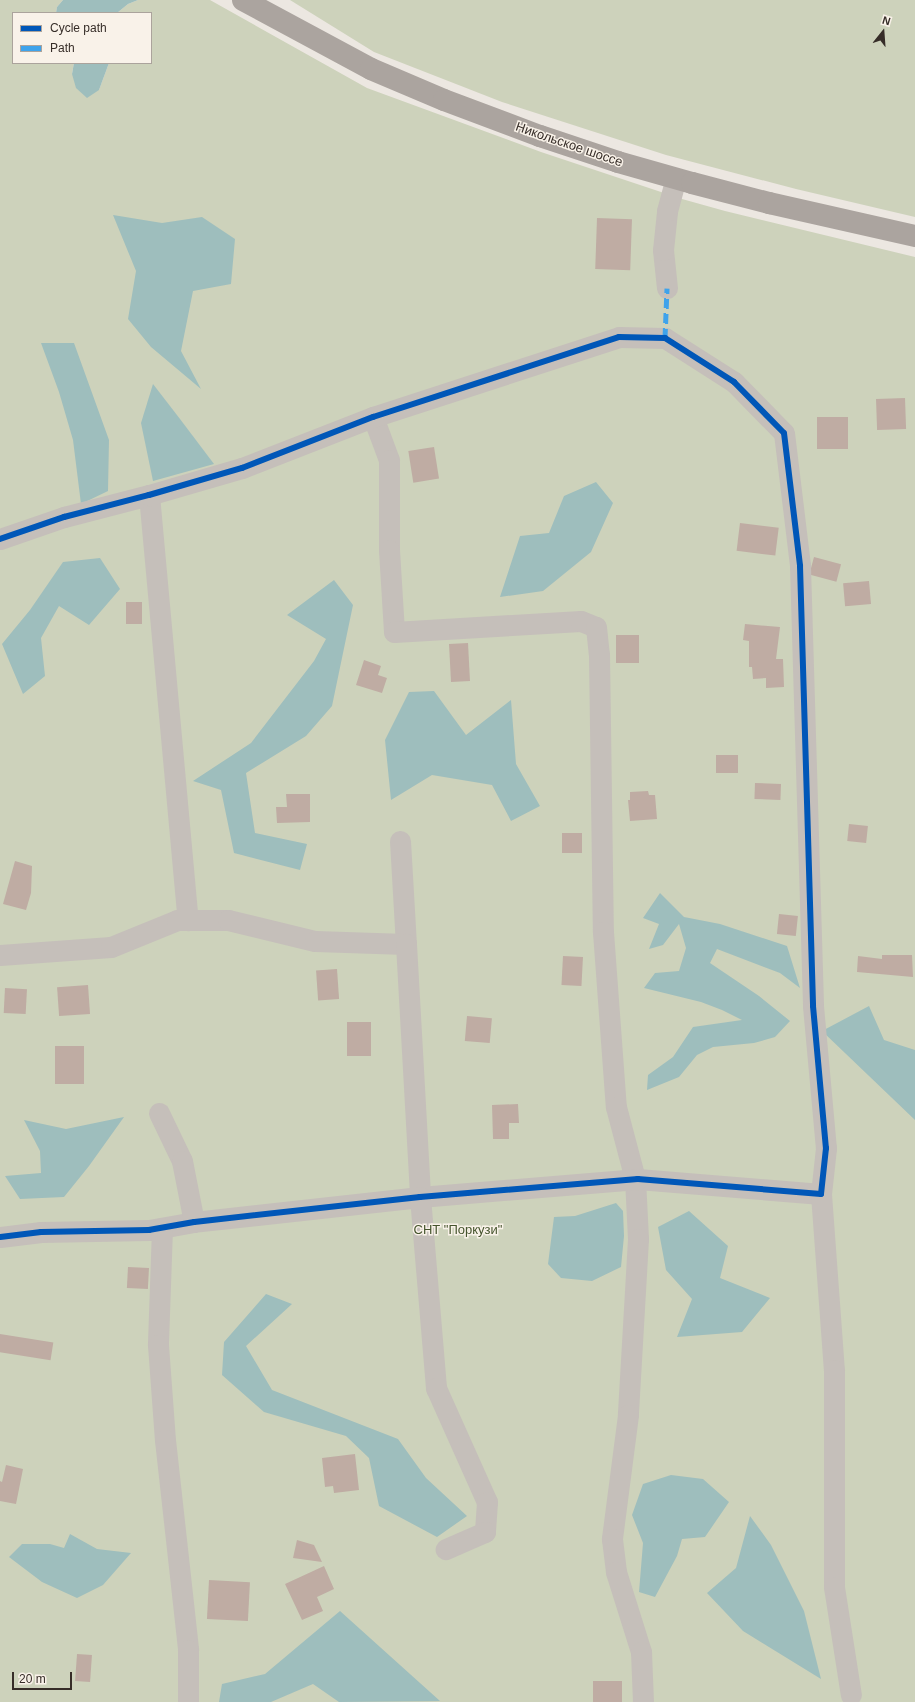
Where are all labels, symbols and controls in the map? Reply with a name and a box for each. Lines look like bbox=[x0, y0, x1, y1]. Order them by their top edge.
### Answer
legend bbox=[12, 12, 152, 64]
north arrow bbox=[863, 12, 903, 52]
text: N bbox=[881, 14, 892, 27]
text: Cycle path bbox=[50, 21, 107, 35]
text: Path bbox=[50, 41, 75, 55]
street label: Никольское шоссе bbox=[513, 119, 625, 171]
park label: СНТ "Поркузи" bbox=[414, 1222, 502, 1238]
scale bar bbox=[14, 1664, 74, 1690]
text: 20 m bbox=[19, 1672, 46, 1686]

